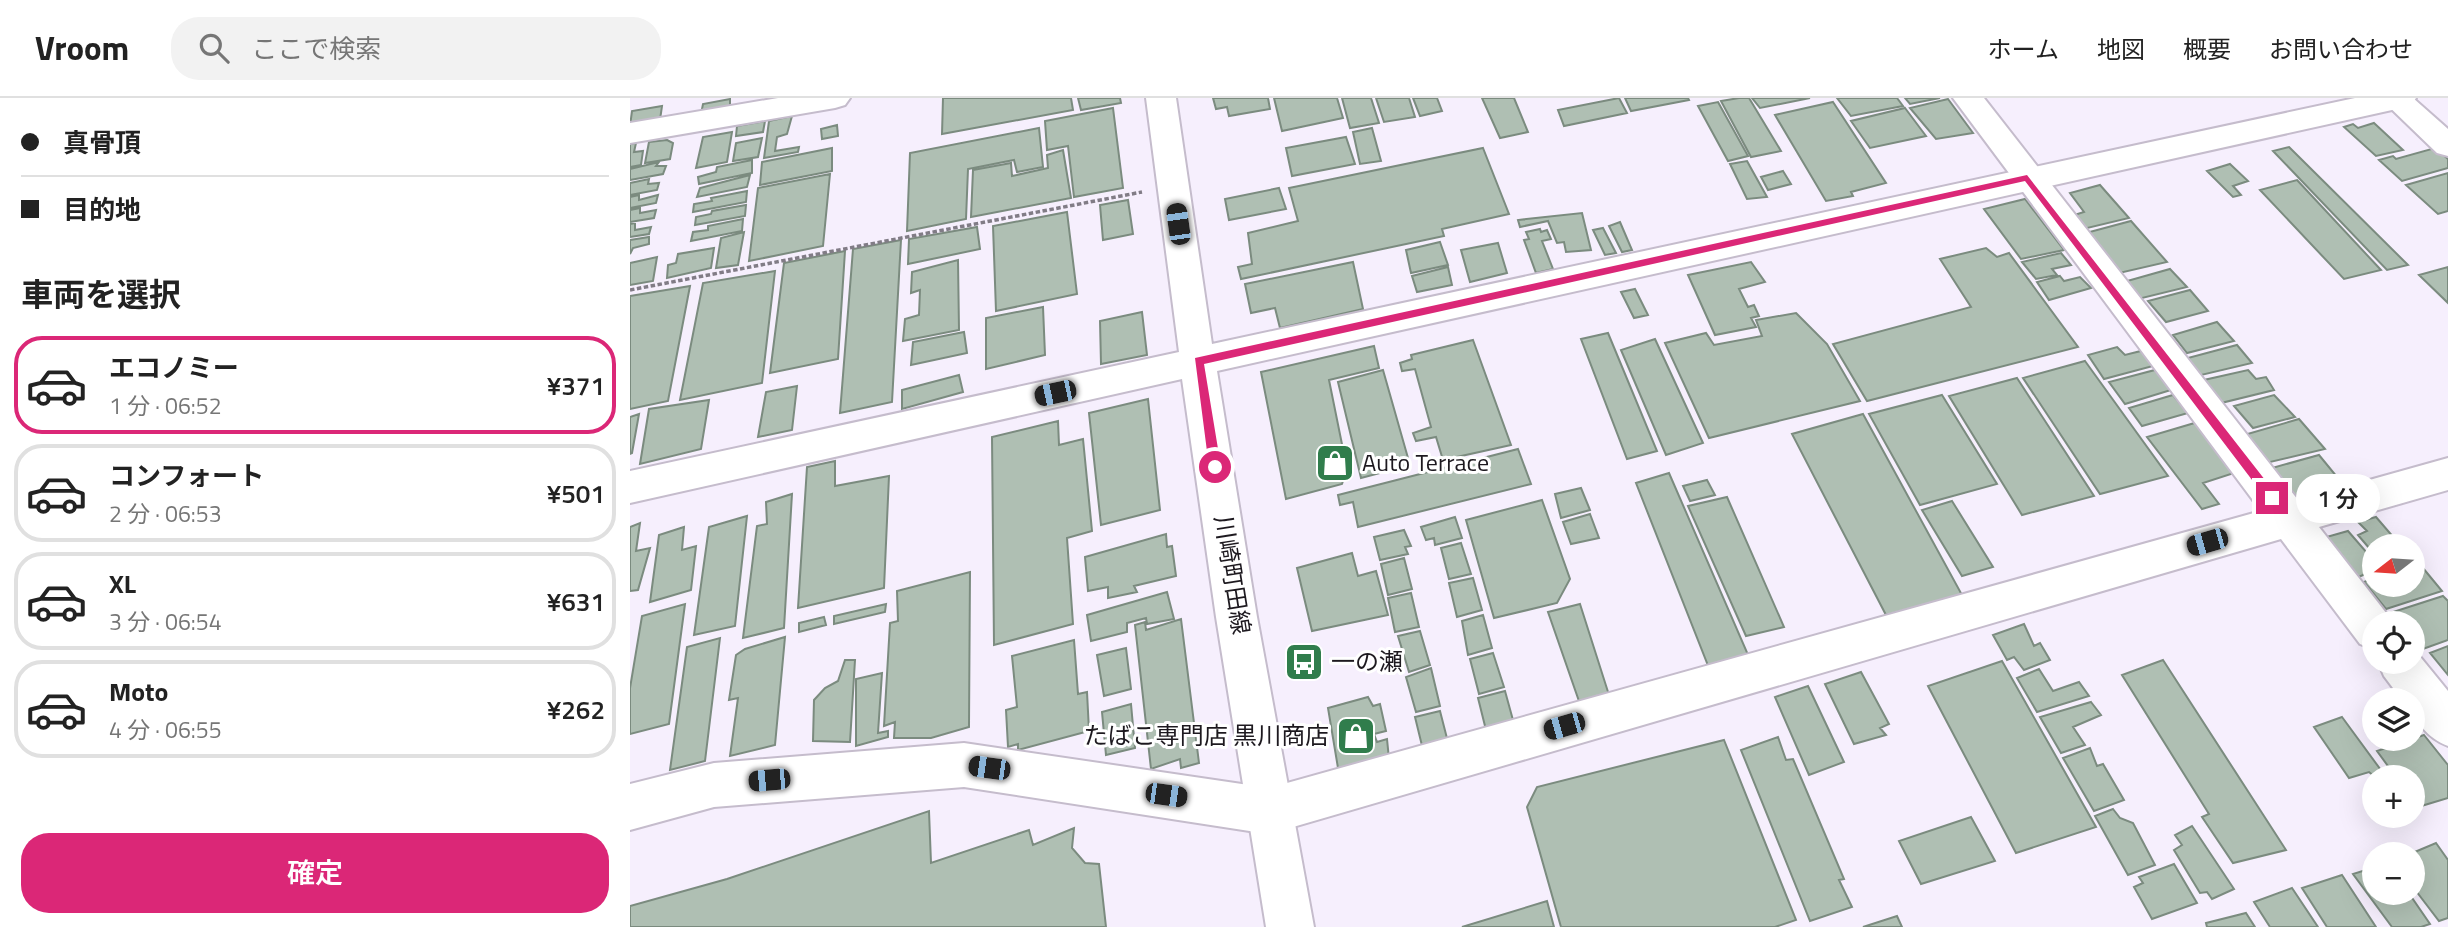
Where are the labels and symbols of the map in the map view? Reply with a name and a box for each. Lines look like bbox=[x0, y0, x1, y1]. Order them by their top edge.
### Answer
car bbox=[1165, 202, 1192, 246]
car bbox=[1033, 378, 1078, 408]
shop icon: Auto Terrace bbox=[1314, 442, 1356, 484]
place label: Auto Terrace bbox=[1362, 444, 1489, 480]
route start bbox=[1199, 451, 1231, 483]
callout: 1 分 bbox=[2296, 474, 2380, 522]
route end bbox=[2256, 482, 2288, 514]
street label: 川崎町田線 bbox=[1206, 513, 1260, 637]
car bbox=[2184, 526, 2231, 558]
north arrow bbox=[2362, 534, 2426, 597]
bus stop icon: 一の瀬 bbox=[1283, 641, 1325, 683]
place label: 一の瀬 bbox=[1331, 643, 1403, 679]
car bbox=[1541, 710, 1588, 742]
shop icon: たばこ専門店 黒川商店 bbox=[1335, 715, 1377, 757]
place label: たばこ専門店 黒川商店 bbox=[1084, 717, 1329, 753]
car bbox=[967, 755, 1012, 781]
car bbox=[748, 768, 791, 792]
car bbox=[1144, 782, 1189, 808]

